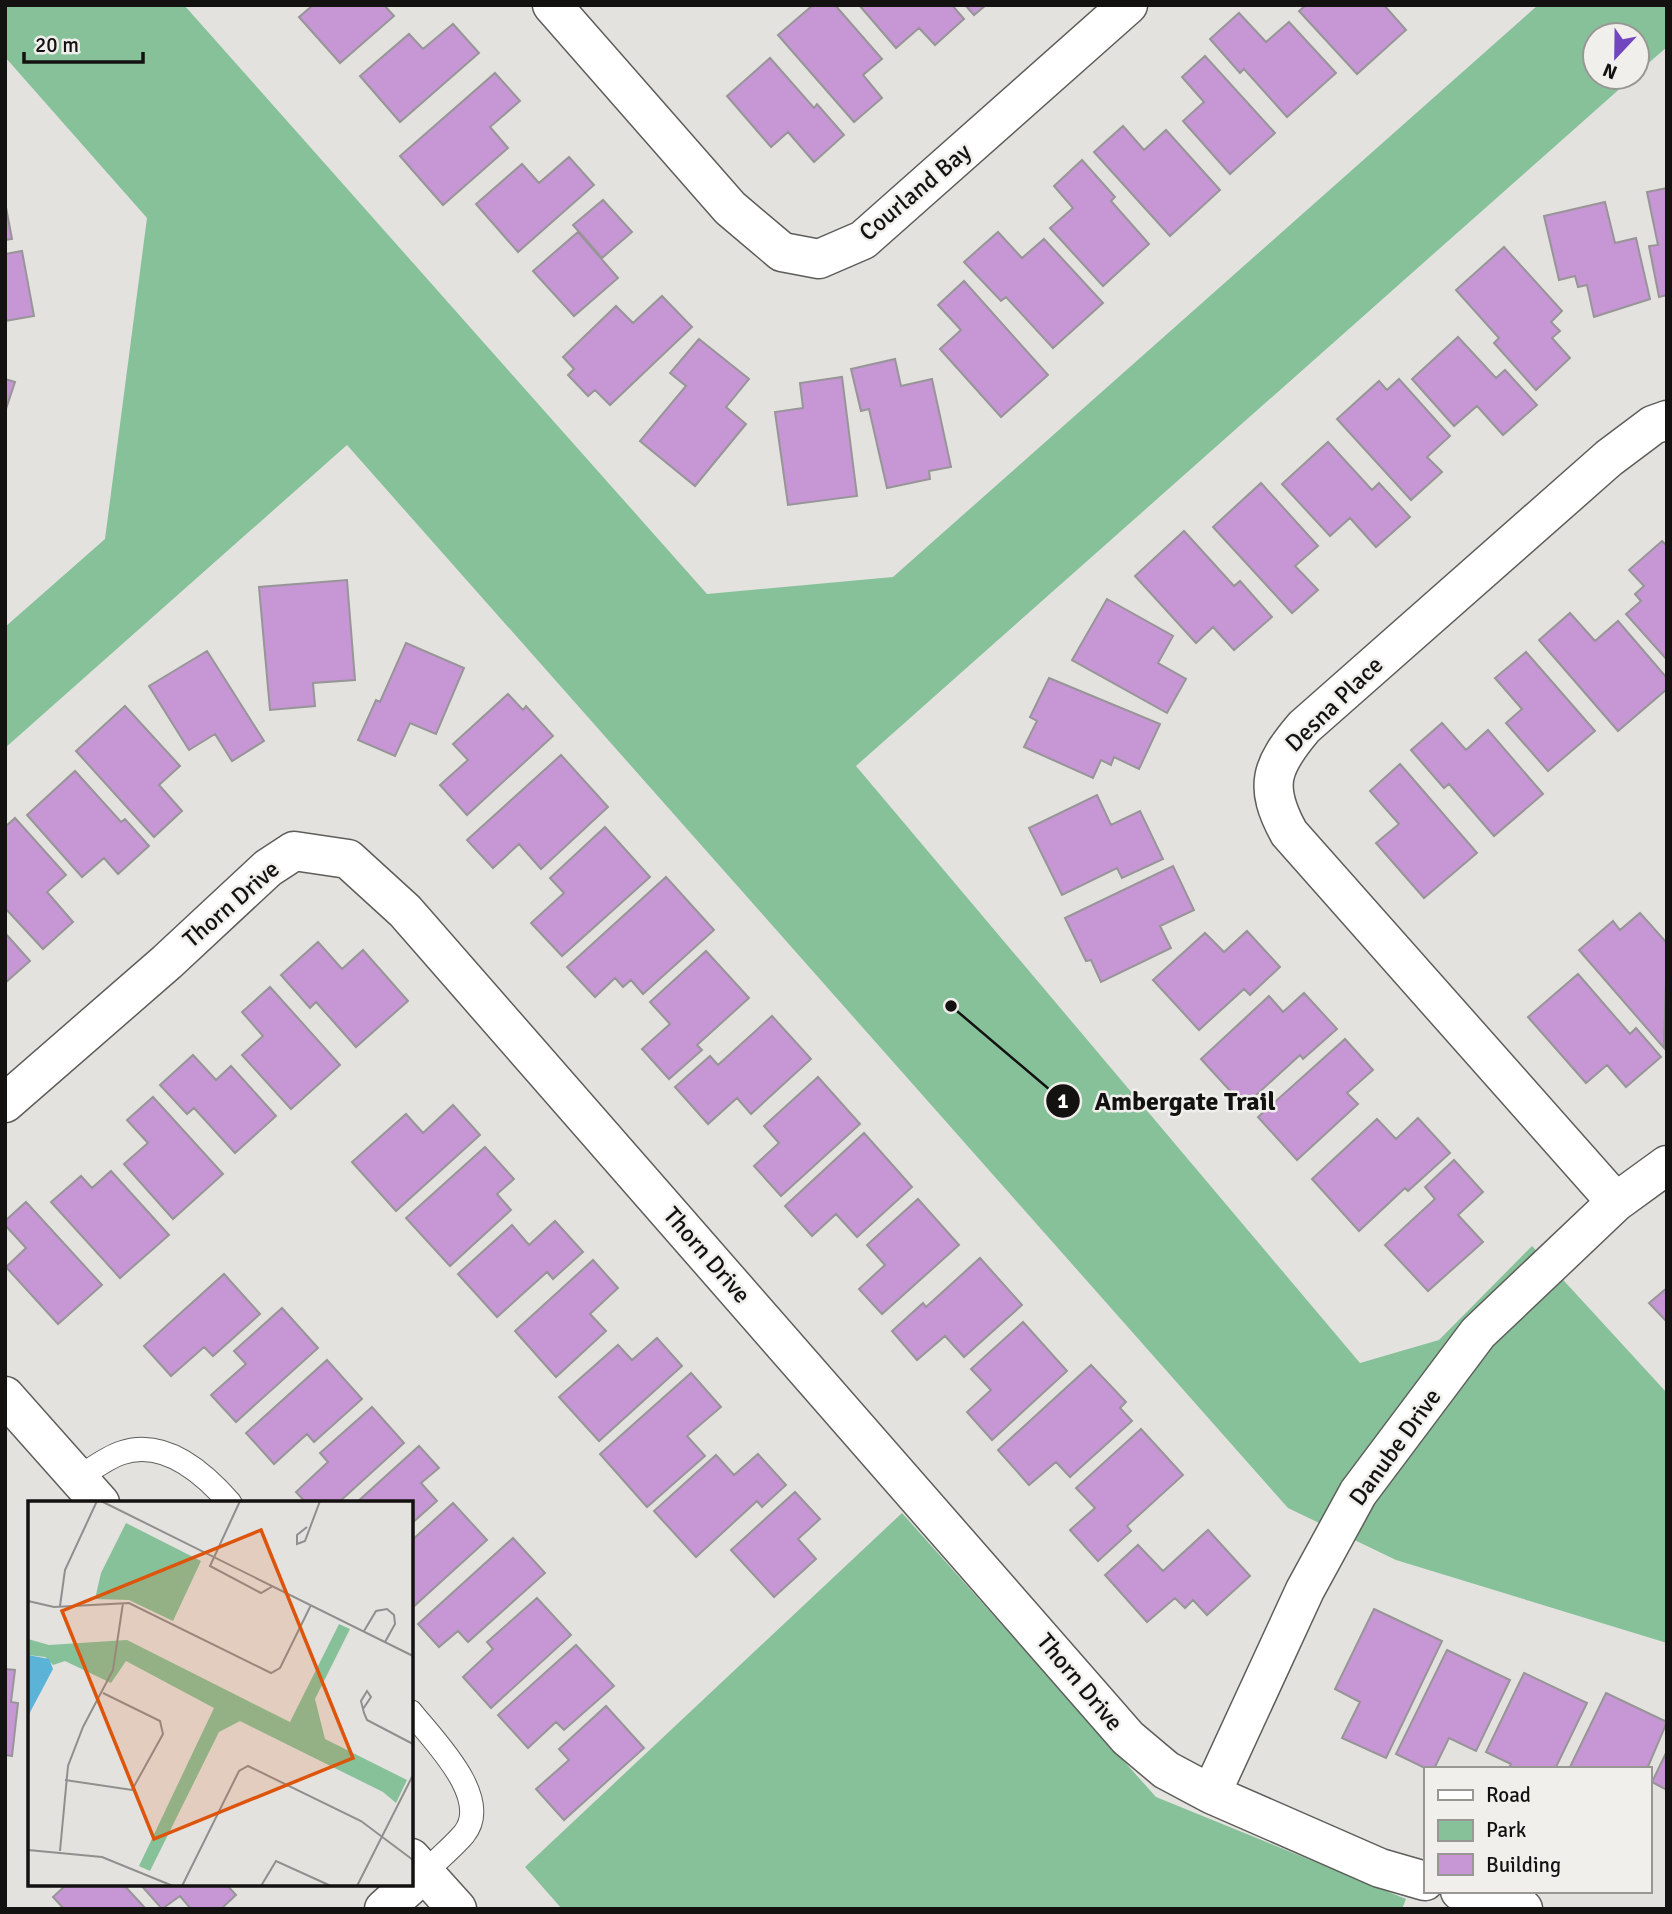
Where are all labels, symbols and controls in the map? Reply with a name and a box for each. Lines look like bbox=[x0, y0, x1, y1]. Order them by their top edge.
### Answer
scale bar bbox=[24, 21, 144, 65]
north arrow bbox=[1581, 21, 1651, 91]
text: 20 m bbox=[35, 32, 79, 58]
text: N bbox=[1599, 57, 1621, 84]
street label: Courland Bay bbox=[853, 137, 977, 247]
street label: Desna Place bbox=[1279, 650, 1389, 758]
street label: Thorn Drive bbox=[177, 854, 285, 954]
callout: Ambergate Trail bbox=[1045, 1077, 1289, 1124]
text: Ambergate Trail bbox=[1094, 1086, 1276, 1118]
text: 1 bbox=[1057, 1088, 1069, 1114]
street label: Thorn Drive bbox=[657, 1201, 757, 1309]
street label: Danube Drive bbox=[1342, 1383, 1448, 1511]
inset map bbox=[28, 1501, 413, 1886]
street label: Thorn Drive bbox=[1031, 1627, 1129, 1737]
legend bbox=[1424, 1767, 1651, 1893]
text: Road bbox=[1486, 1782, 1531, 1808]
text: Park bbox=[1486, 1817, 1527, 1843]
text: Building bbox=[1486, 1852, 1561, 1878]

